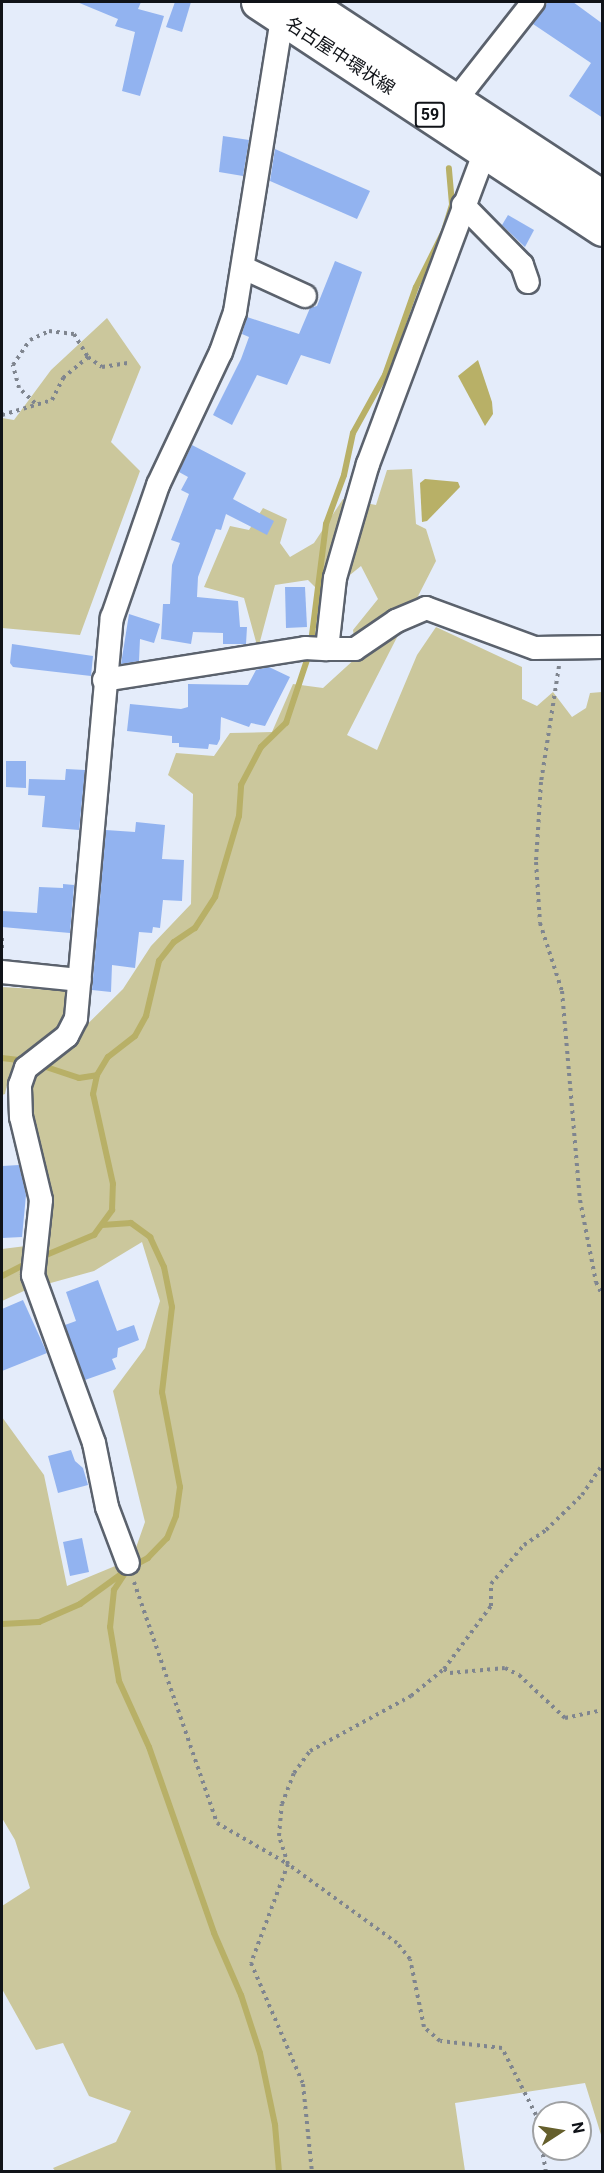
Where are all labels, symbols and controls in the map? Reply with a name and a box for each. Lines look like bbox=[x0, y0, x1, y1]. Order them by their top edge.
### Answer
street label: 名古屋中環状線 bbox=[281, 13, 399, 99]
road number: 59 bbox=[414, 102, 446, 128]
north arrow bbox=[532, 2101, 592, 2161]
text: N bbox=[568, 2120, 589, 2135]

